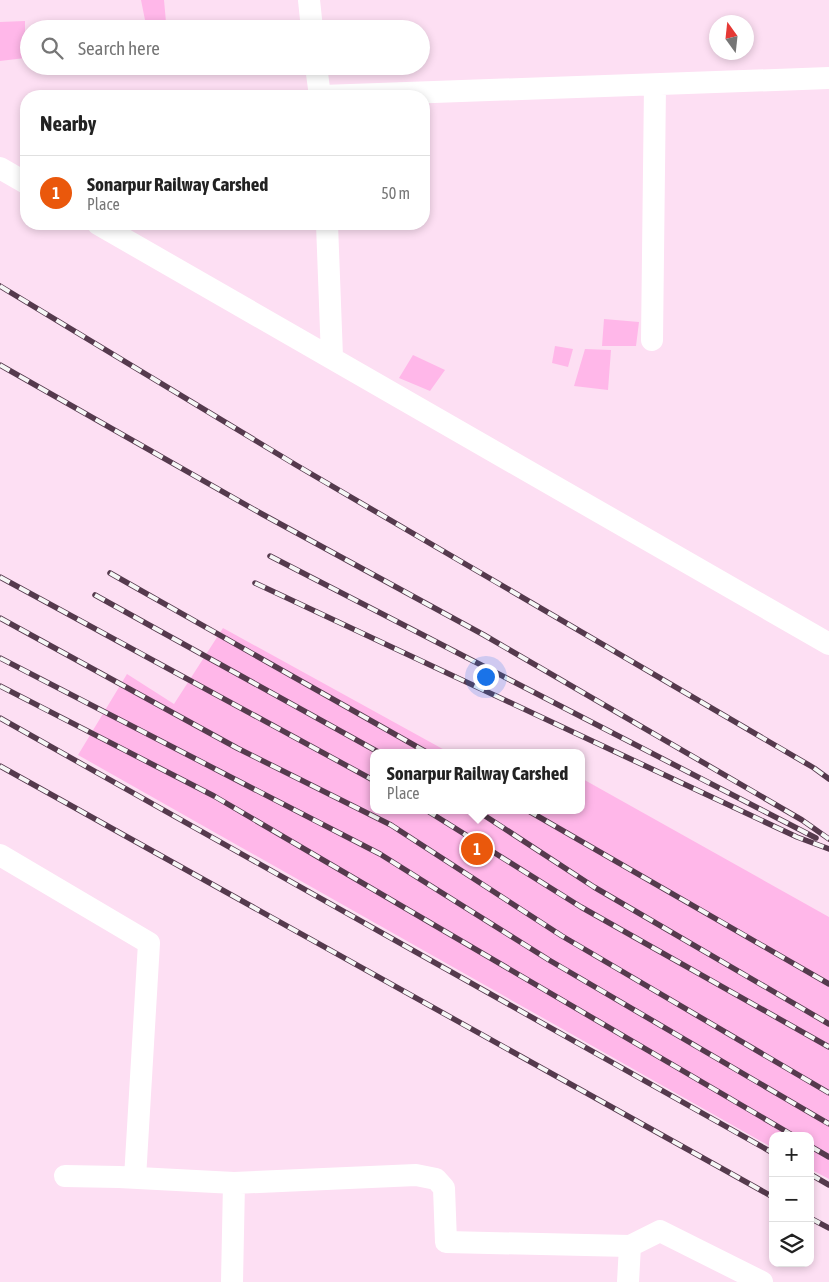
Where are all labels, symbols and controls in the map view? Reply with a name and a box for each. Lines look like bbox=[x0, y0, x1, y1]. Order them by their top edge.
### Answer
north arrow bbox=[709, 15, 754, 60]
search box bbox=[20, 20, 430, 75]
icon: search bbox=[38, 34, 66, 62]
text: Search here bbox=[78, 37, 160, 59]
text: Nearby bbox=[40, 111, 96, 135]
text: Sonarpur Railway Carshed bbox=[87, 173, 268, 195]
text: 1 bbox=[52, 184, 60, 202]
text: 50 m bbox=[381, 184, 410, 202]
text: Place bbox=[87, 195, 120, 213]
your location bbox=[473, 664, 499, 690]
popup bbox=[370, 749, 585, 814]
text: Sonarpur Railway Carshed bbox=[387, 762, 568, 784]
text: Place bbox=[387, 784, 420, 802]
pin: 1 bbox=[461, 830, 493, 868]
map controls bbox=[769, 1132, 814, 1267]
button: + bbox=[769, 1132, 814, 1177]
button: − bbox=[769, 1177, 814, 1222]
button: layers bbox=[769, 1222, 814, 1267]

